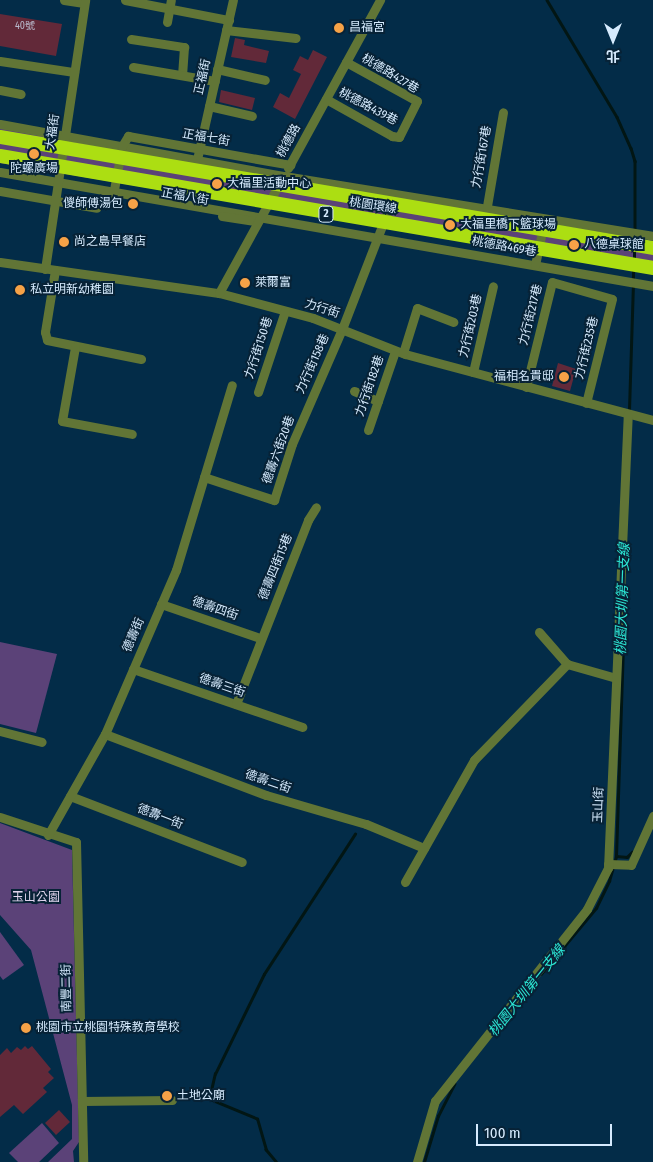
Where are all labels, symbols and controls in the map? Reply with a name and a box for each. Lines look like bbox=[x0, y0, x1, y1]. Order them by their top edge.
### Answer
north arrow bbox=[588, 15, 638, 65]
house number: 40號 bbox=[15, 21, 35, 33]
place label: 昌福宮 bbox=[349, 21, 385, 35]
marker: 昌福宮 bbox=[333, 22, 345, 34]
text: 北 bbox=[606, 47, 620, 64]
street label: 桃德路427巷 bbox=[359, 51, 421, 97]
street label: 正福街 bbox=[192, 58, 214, 96]
street label: 桃德路439巷 bbox=[336, 85, 400, 129]
street label: 大福街 bbox=[43, 113, 63, 151]
street label: 桃德路 bbox=[274, 122, 304, 160]
street label: 力行街167巷 bbox=[469, 125, 495, 189]
street label: 正福七街 bbox=[181, 127, 231, 149]
marker: 陀螺廣場 bbox=[28, 148, 40, 160]
place label: 陀螺廣場 bbox=[10, 162, 58, 176]
place label: 大福里活動中心 bbox=[227, 177, 311, 191]
marker: 大福里活動中心 bbox=[211, 178, 223, 190]
street label: 正福八街 bbox=[160, 186, 210, 208]
street label: 桃園環線 bbox=[348, 195, 398, 217]
place label: 儍師傅湯包 bbox=[63, 197, 123, 211]
marker: 儍師傅湯包 bbox=[127, 198, 139, 210]
road number: 2 bbox=[317, 205, 335, 222]
place label: 大福里橋下籃球場 bbox=[460, 218, 556, 232]
marker: 大福里橋下籃球場 bbox=[444, 219, 456, 231]
street label: 桃德路469巷 bbox=[471, 234, 537, 260]
place label: 尚之島早餐店 bbox=[74, 235, 146, 249]
marker: 尚之島早餐店 bbox=[58, 236, 70, 248]
place label: 八德桌球館 bbox=[584, 238, 644, 252]
marker: 八德桌球館 bbox=[568, 239, 580, 251]
place label: 萊爾富 bbox=[255, 276, 291, 290]
marker: 萊爾富 bbox=[239, 277, 251, 289]
place label: 私立明新幼稚園 bbox=[30, 283, 114, 297]
street label: 力行街217巷 bbox=[516, 283, 546, 347]
marker: 私立明新幼稚園 bbox=[14, 284, 26, 296]
street label: 力行街203巷 bbox=[457, 293, 485, 359]
street label: 力行街 bbox=[303, 297, 341, 321]
street label: 力行街150巷 bbox=[242, 315, 276, 381]
street label: 力行街235巷 bbox=[572, 315, 602, 381]
street label: 力行街158巷 bbox=[293, 332, 333, 396]
street label: 力行街182巷 bbox=[353, 353, 387, 419]
place label: 福相名貴邸 bbox=[494, 370, 554, 384]
marker: 福相名貴邸 bbox=[558, 371, 570, 383]
street label: 德壽六街20巷 bbox=[260, 414, 298, 486]
street label: 德壽四街15巷 bbox=[256, 532, 296, 602]
water label: 桃園大圳第一支線 bbox=[613, 543, 633, 655]
street label: 德壽四街 bbox=[190, 594, 240, 624]
street label: 德壽街 bbox=[120, 616, 148, 654]
street label: 德壽三街 bbox=[197, 671, 247, 701]
street label: 德壽二街 bbox=[243, 767, 293, 797]
street label: 玉山街 bbox=[591, 787, 607, 823]
street label: 德壽一街 bbox=[135, 802, 185, 832]
park label: 玉山公園 bbox=[12, 891, 60, 905]
water label: 桃園大圳第一支線 bbox=[485, 942, 569, 1040]
street label: 南豐二街 bbox=[59, 964, 75, 1012]
place label: 桃園市立桃園特殊教育學校 bbox=[36, 1021, 180, 1035]
marker: 桃園市立桃園特殊教育學校 bbox=[20, 1022, 32, 1034]
place label: 土地公廟 bbox=[177, 1089, 225, 1103]
marker: 土地公廟 bbox=[161, 1090, 173, 1102]
scale bar bbox=[478, 1114, 614, 1146]
text: 100 m bbox=[484, 1124, 521, 1142]

